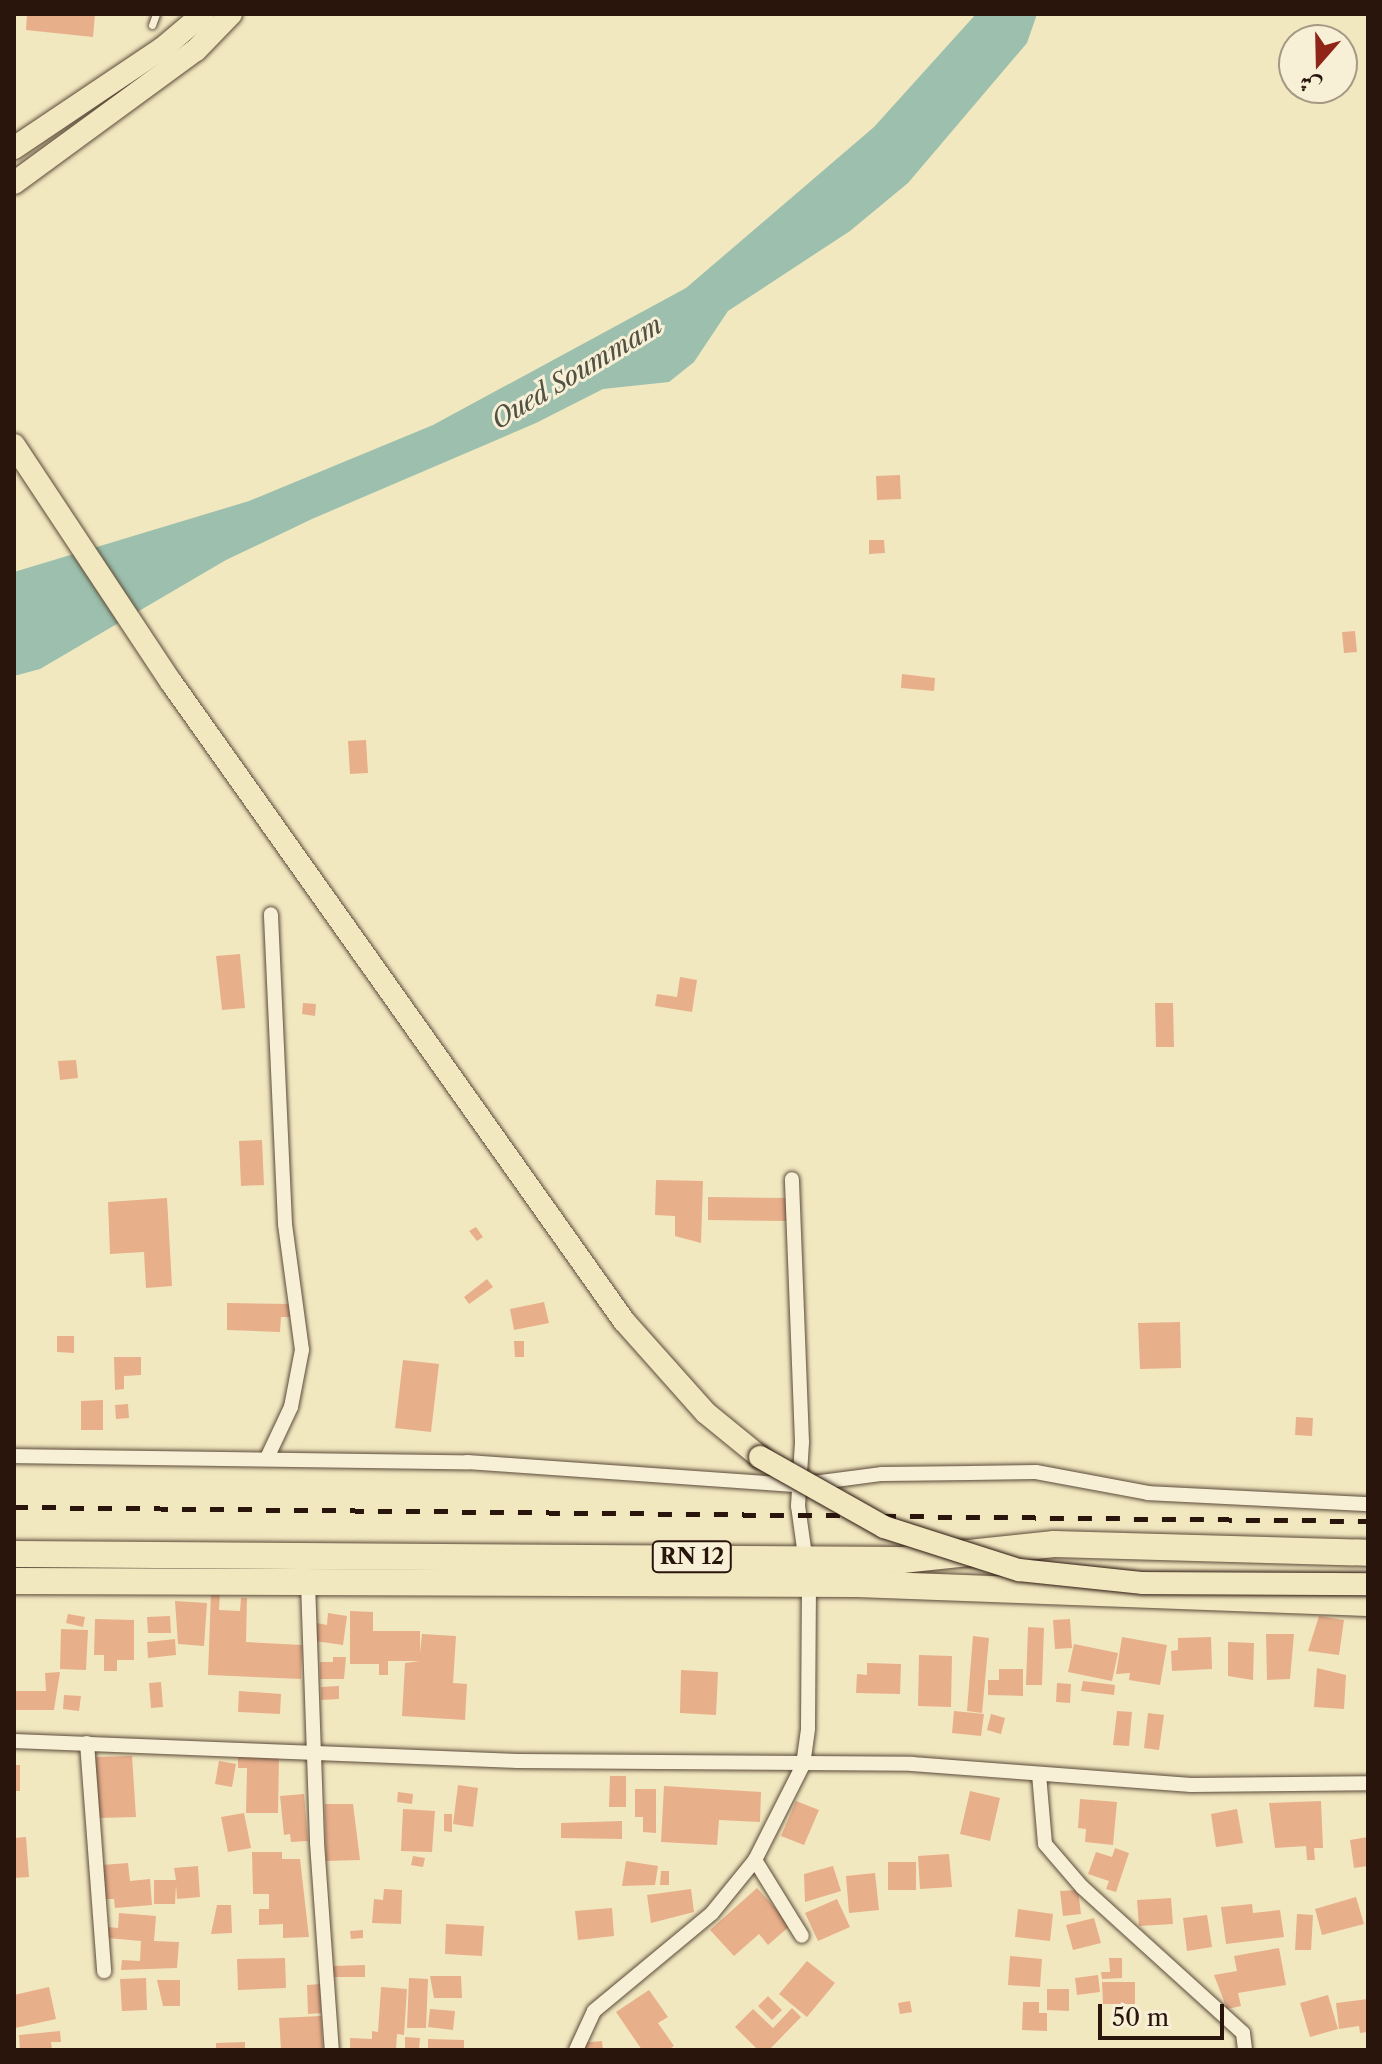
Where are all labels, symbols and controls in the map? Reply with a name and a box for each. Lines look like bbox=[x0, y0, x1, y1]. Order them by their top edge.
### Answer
north arrow bbox=[1278, 24, 1358, 104]
text: ش bbox=[1295, 69, 1325, 102]
water label: Oued Soummam bbox=[486, 310, 668, 436]
road number: RN 12 bbox=[650, 1539, 734, 1575]
scale bar bbox=[1102, 1988, 1228, 2038]
text: 50 m bbox=[1112, 2003, 1169, 2032]

